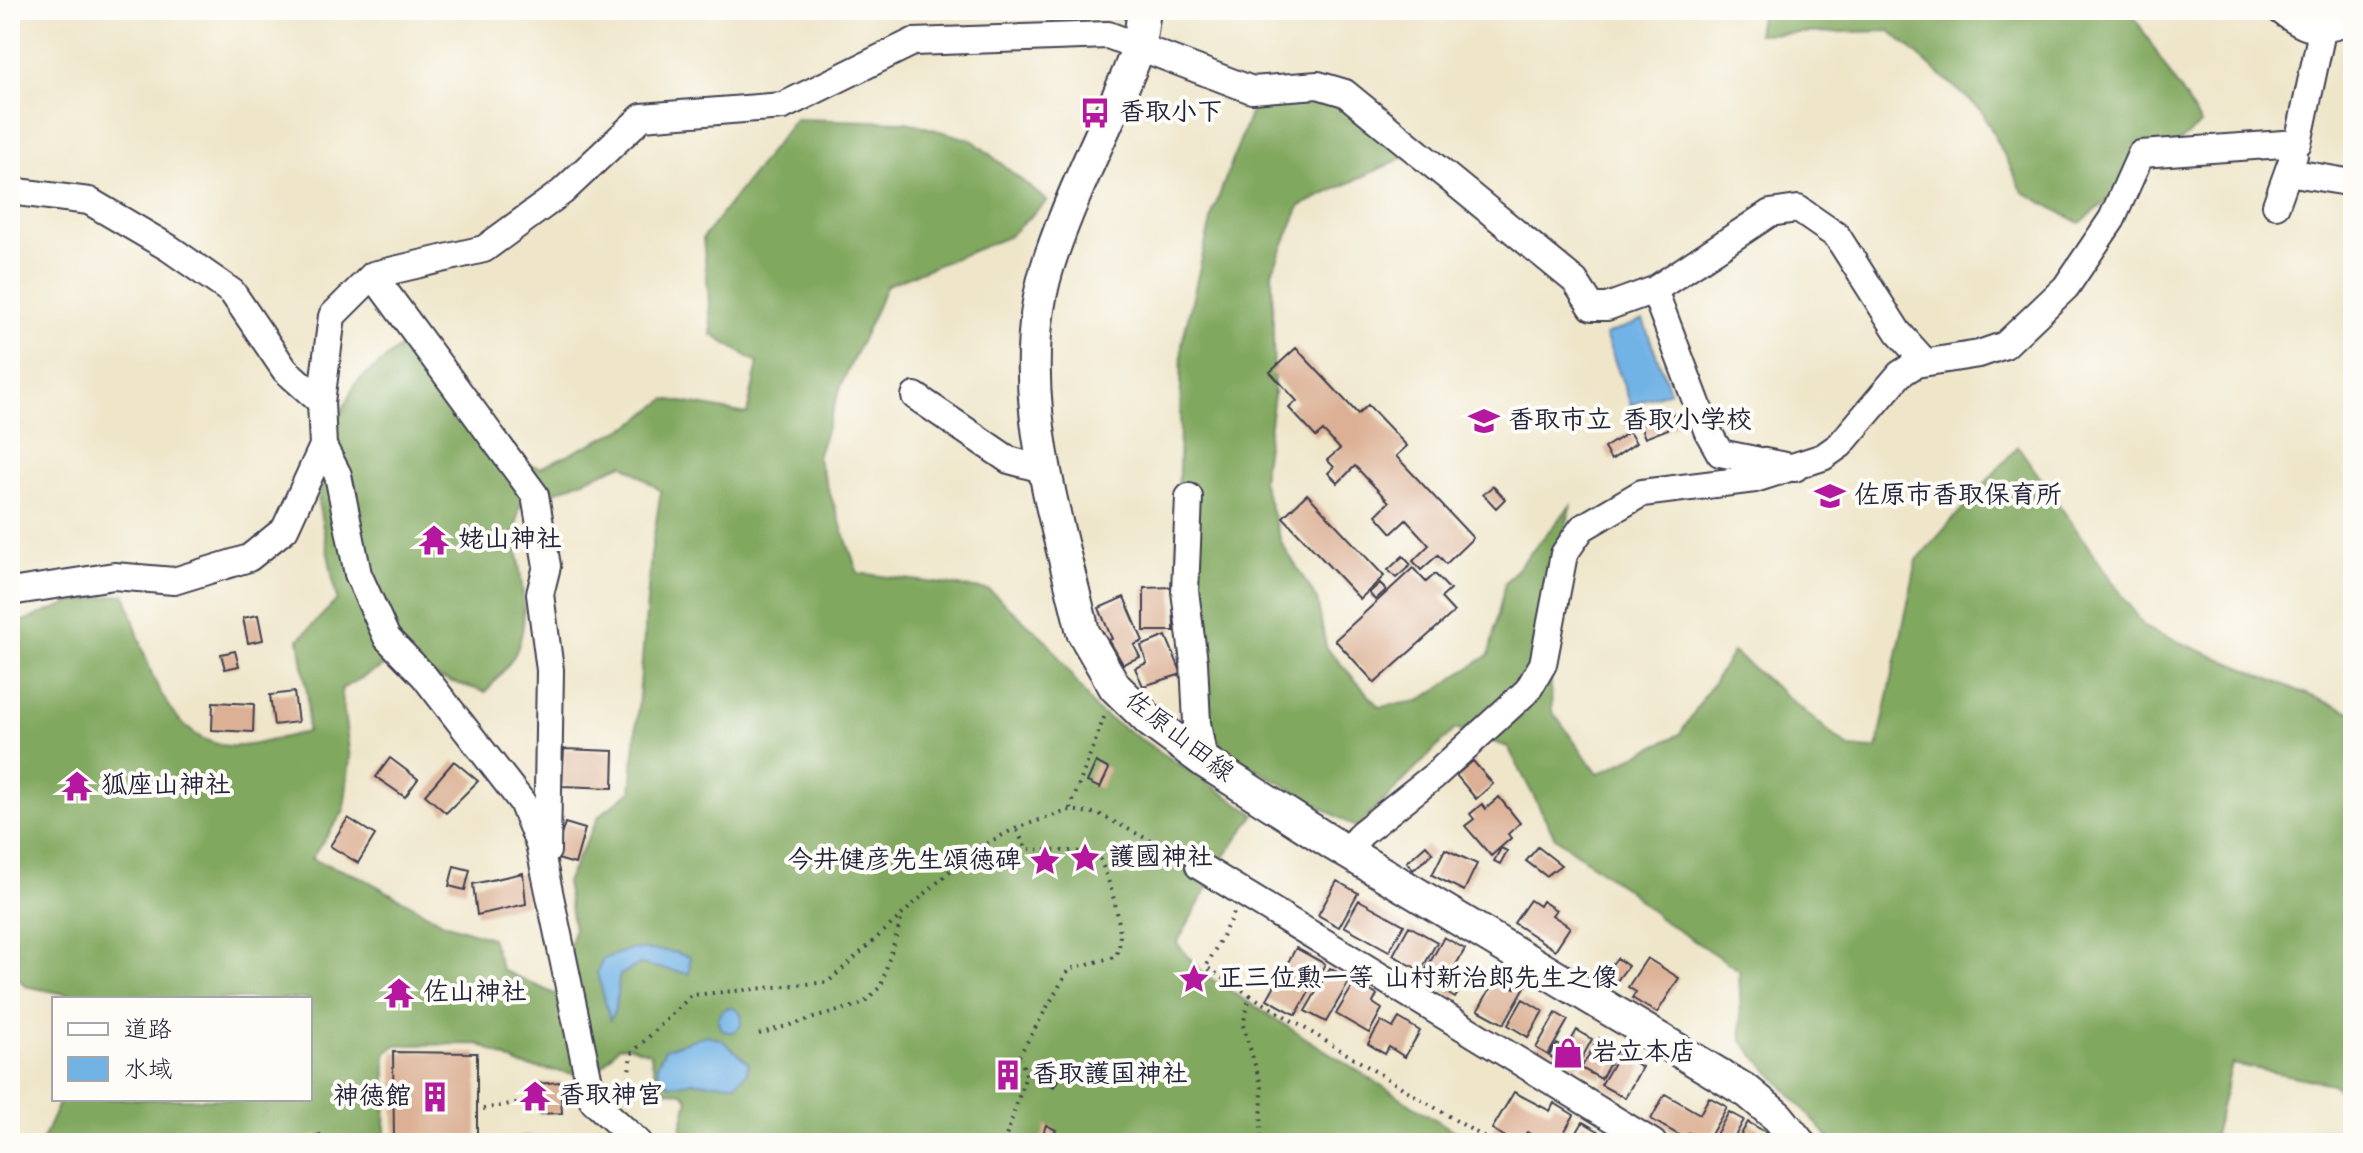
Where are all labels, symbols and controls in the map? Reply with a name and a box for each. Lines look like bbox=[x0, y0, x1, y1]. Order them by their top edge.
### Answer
place label: 香取小下 bbox=[1119, 92, 1223, 134]
bus stop icon: 香取小下 bbox=[1078, 96, 1112, 130]
place label: 香取市立 香取小学校 bbox=[1508, 400, 1752, 442]
school or university icon: 香取市立 香取小学校 bbox=[1467, 404, 1501, 438]
place label: 佐原市香取保育所 bbox=[1854, 475, 2062, 517]
school or university icon: 佐原市香取保育所 bbox=[1813, 479, 1847, 513]
place label: 姥山神社 bbox=[458, 519, 562, 561]
temple icon: 姥山神社 bbox=[417, 523, 451, 557]
street label: 佐原山田線 bbox=[1115, 680, 1243, 794]
place label: 狐座山神社 bbox=[101, 765, 231, 807]
temple icon: 狐座山神社 bbox=[60, 769, 94, 803]
place label: 護國神社 bbox=[1109, 837, 1213, 879]
place label: 今井健彦先生頌徳碑 bbox=[787, 840, 1021, 882]
place icon: 護國神社 bbox=[1068, 841, 1102, 875]
place icon: 今井健彦先生頌徳碑 bbox=[1028, 844, 1062, 878]
place label: 正三位勲一等 山村新治郎先生之像 bbox=[1218, 958, 1618, 1000]
place icon: 正三位勲一等 山村新治郎先生之像 bbox=[1177, 962, 1211, 996]
place label: 佐山神社 bbox=[423, 972, 527, 1014]
temple icon: 佐山神社 bbox=[382, 976, 416, 1010]
legend bbox=[52, 997, 312, 1101]
text: 道路 bbox=[124, 1011, 172, 1050]
place label: 岩立本店 bbox=[1592, 1032, 1696, 1074]
shop icon: 岩立本店 bbox=[1551, 1036, 1585, 1070]
text: 水域 bbox=[124, 1051, 172, 1090]
place label: 香取護国神社 bbox=[1032, 1054, 1188, 1096]
building icon: 香取護国神社 bbox=[991, 1058, 1025, 1092]
place label: 香取神宮 bbox=[559, 1075, 663, 1117]
place label: 神徳館 bbox=[333, 1076, 411, 1118]
temple icon: 香取神宮 bbox=[518, 1079, 552, 1113]
building icon: 神徳館 bbox=[418, 1080, 452, 1114]

